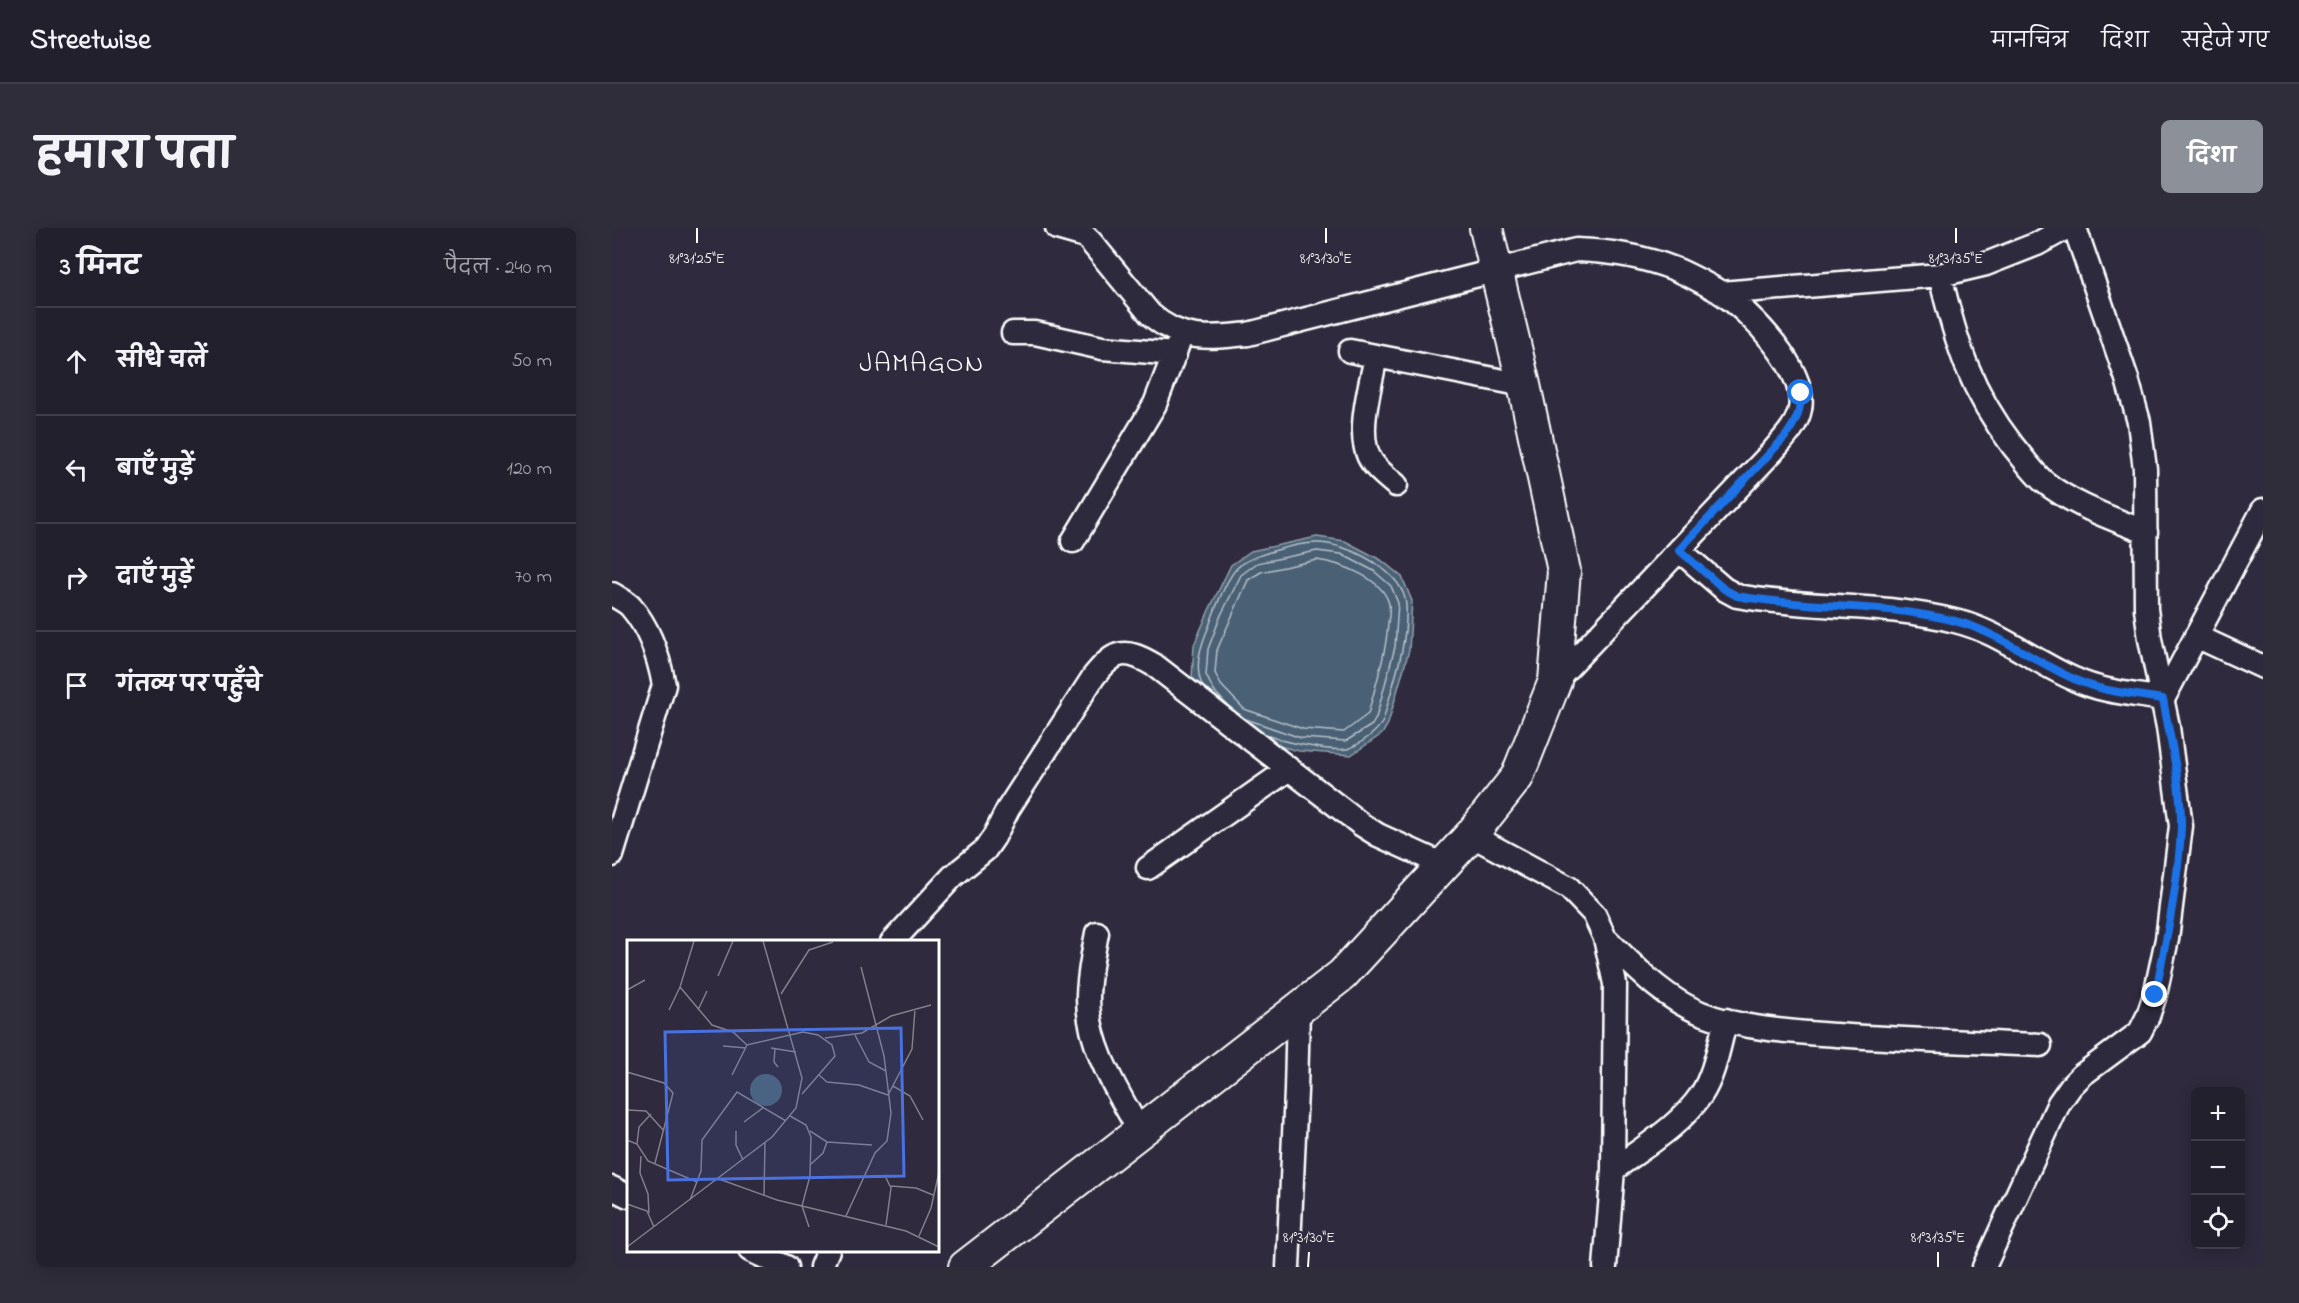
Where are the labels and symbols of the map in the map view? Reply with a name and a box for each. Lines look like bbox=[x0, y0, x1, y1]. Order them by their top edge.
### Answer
text: 81°31'25"E bbox=[669, 248, 725, 270]
text: 81°31'30"E bbox=[1300, 248, 1352, 270]
text: 81°31'35"E bbox=[1929, 248, 1983, 270]
district label: JAMAGON bbox=[859, 345, 985, 384]
route start bbox=[1787, 379, 1813, 405]
inset map bbox=[627, 940, 939, 1252]
route end bbox=[2141, 981, 2167, 1007]
text: 81°31'30"E bbox=[1283, 1227, 1335, 1249]
text: 81°31'35"E bbox=[1911, 1227, 1965, 1249]

